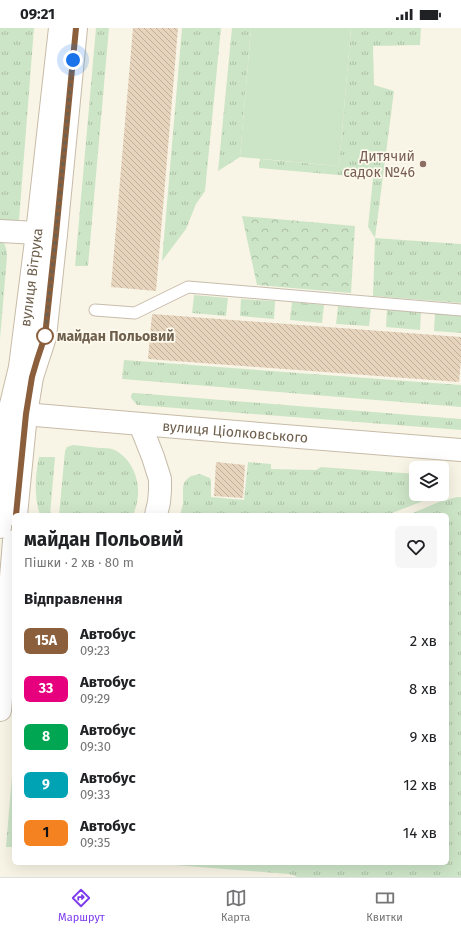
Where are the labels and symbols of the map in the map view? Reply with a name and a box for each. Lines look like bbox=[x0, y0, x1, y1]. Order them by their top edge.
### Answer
your location bbox=[63, 50, 83, 70]
place label: Дитячий садок №46 bbox=[343, 148, 415, 181]
marker: Дитячий садок №46 bbox=[418, 159, 428, 169]
street label: вулиця Вітрука bbox=[17, 227, 46, 328]
marker: майдан Польовий bbox=[36, 327, 54, 345]
place label: майдан Польовий bbox=[57, 328, 174, 345]
street label: вулиця Ціолковського bbox=[162, 418, 309, 447]

